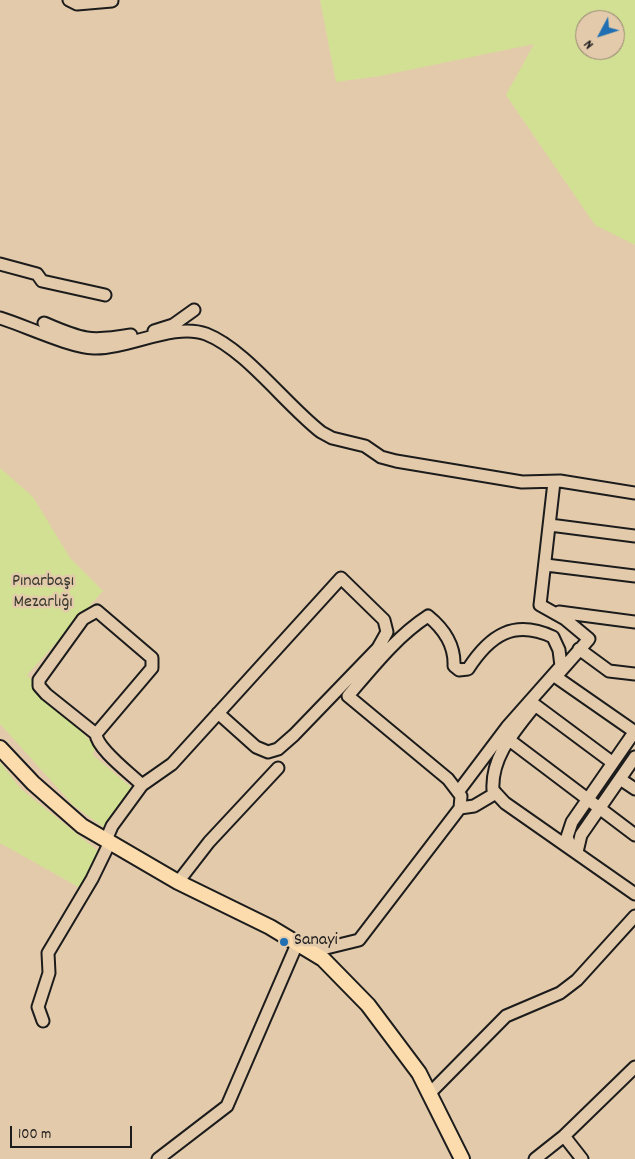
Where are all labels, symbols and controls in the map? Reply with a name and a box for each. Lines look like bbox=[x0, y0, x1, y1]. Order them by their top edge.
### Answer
north arrow bbox=[575, 10, 625, 60]
text: N bbox=[579, 35, 599, 53]
park label: Pınarbaşı Mezarlığı bbox=[12, 572, 74, 614]
place label: Sanayi bbox=[294, 931, 338, 953]
marker: Sanayi bbox=[278, 936, 290, 948]
scale bar bbox=[12, 1116, 135, 1148]
text: 100 m bbox=[18, 1124, 51, 1146]

